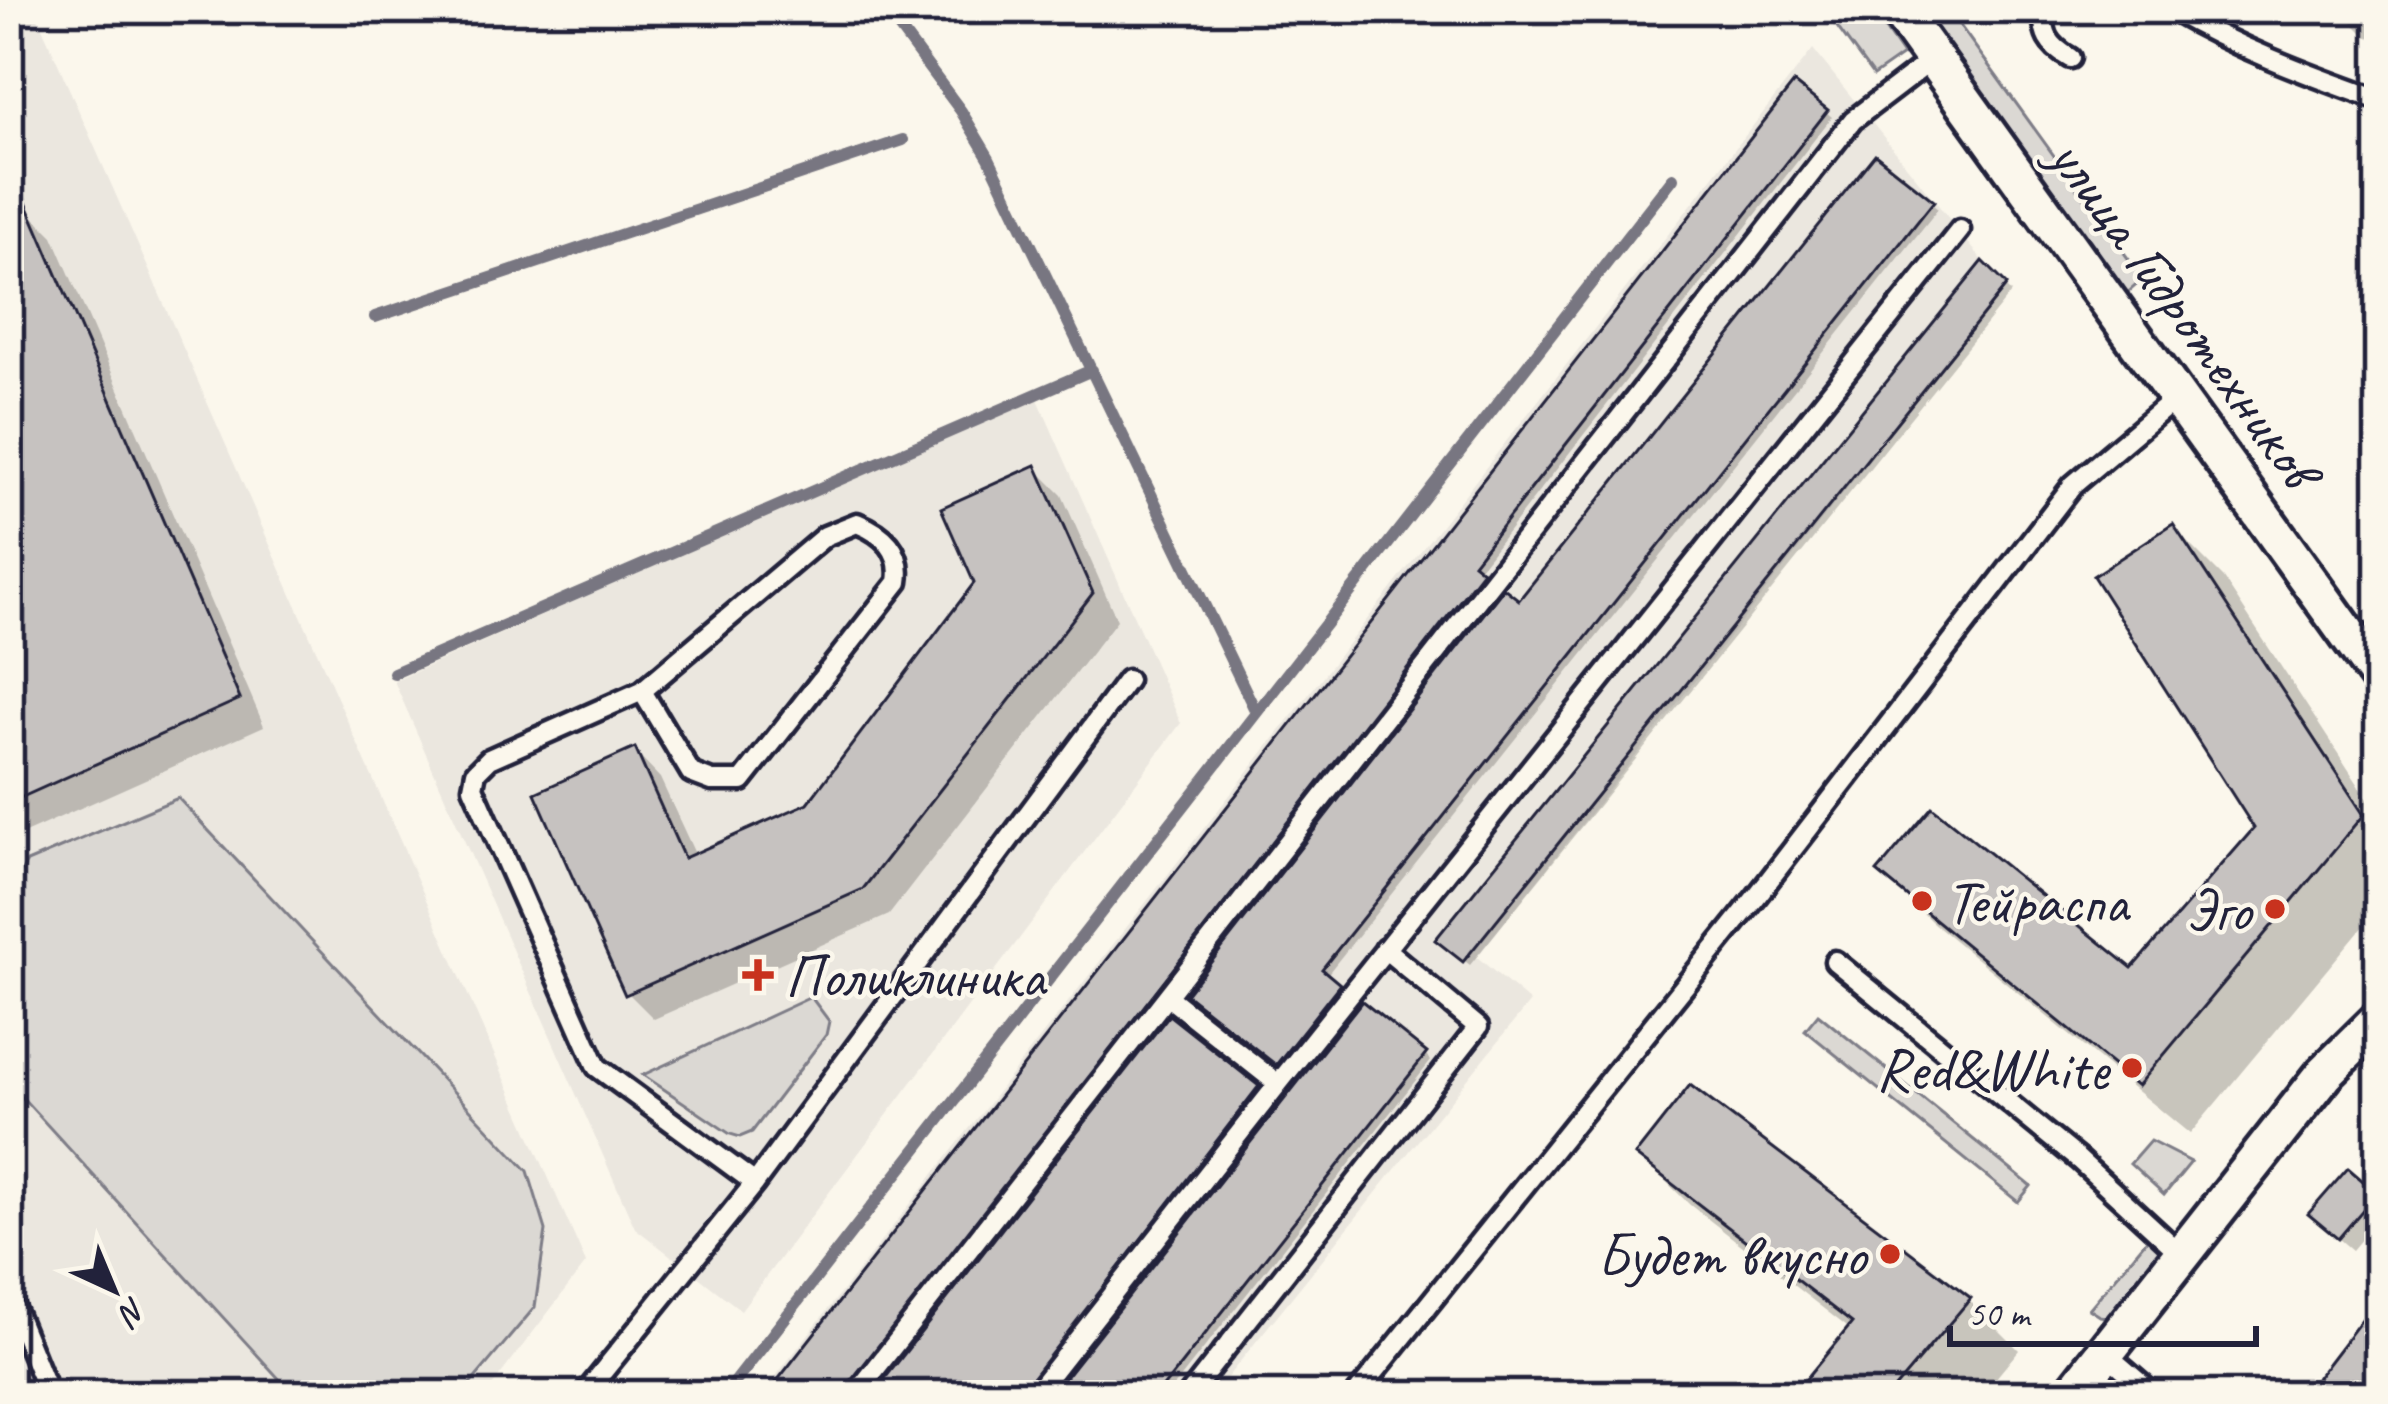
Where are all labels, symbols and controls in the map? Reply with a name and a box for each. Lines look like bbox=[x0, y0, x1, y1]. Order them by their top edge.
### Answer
street label: улица Гидротехников bbox=[2030, 120, 2342, 509]
place label: Тейраспа bbox=[1946, 864, 2132, 940]
place label: Эго bbox=[2185, 872, 2254, 948]
marker: Тейраспа bbox=[1909, 888, 1935, 914]
marker: Эго bbox=[2262, 896, 2288, 922]
place label: Поликлиника bbox=[785, 938, 1048, 1014]
marker: Поликлиника bbox=[742, 959, 774, 991]
place label: Red&White bbox=[1876, 1031, 2111, 1107]
marker: Red&White bbox=[2119, 1055, 2145, 1081]
place label: Будет вкусно bbox=[1597, 1217, 1869, 1293]
north arrow bbox=[54, 1230, 174, 1350]
marker: Будет вкусно bbox=[1877, 1241, 1903, 1267]
scale bar bbox=[1950, 1272, 2256, 1346]
text: N bbox=[108, 1289, 156, 1337]
text: 50 m bbox=[1968, 1291, 2032, 1337]

